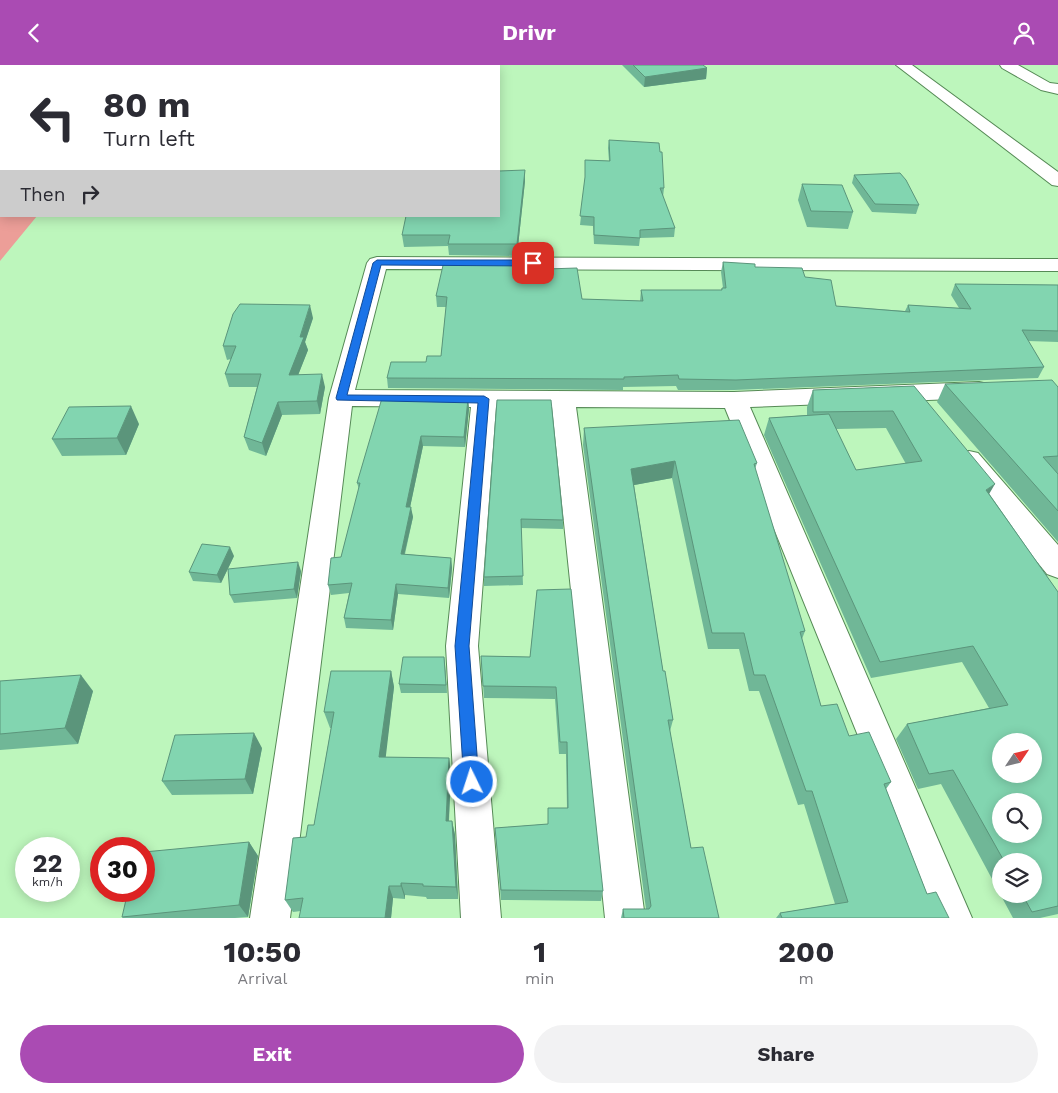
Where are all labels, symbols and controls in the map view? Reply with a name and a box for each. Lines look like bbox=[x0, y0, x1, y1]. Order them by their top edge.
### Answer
icon: back bbox=[20, 19, 48, 47]
icon: person bbox=[1010, 19, 1038, 47]
text: Drivr bbox=[502, 20, 556, 45]
text: 80 m bbox=[103, 84, 190, 126]
icon: left bbox=[20, 85, 85, 150]
text: Turn left bbox=[103, 126, 195, 151]
icon: right bbox=[76, 180, 104, 208]
text: Then bbox=[20, 183, 66, 206]
pin bbox=[512, 242, 554, 284]
icon: arrive bbox=[519, 249, 547, 277]
north arrow bbox=[992, 733, 1042, 783]
map controls bbox=[992, 733, 1042, 903]
position arrow bbox=[445, 755, 497, 807]
button: search bbox=[992, 793, 1042, 843]
speed limit sign: 30 bbox=[90, 837, 155, 902]
text: 22 bbox=[33, 849, 62, 878]
button: layers bbox=[992, 853, 1042, 903]
text: km/h bbox=[32, 875, 63, 889]
text: 10:50 bbox=[223, 934, 302, 969]
text: 1 bbox=[533, 934, 546, 969]
text: 200 bbox=[778, 934, 834, 969]
text: Arrival bbox=[238, 969, 288, 988]
text: min bbox=[525, 969, 554, 988]
text: m bbox=[799, 969, 814, 988]
button: Exit bbox=[20, 1025, 524, 1083]
button: Share bbox=[534, 1025, 1038, 1083]

